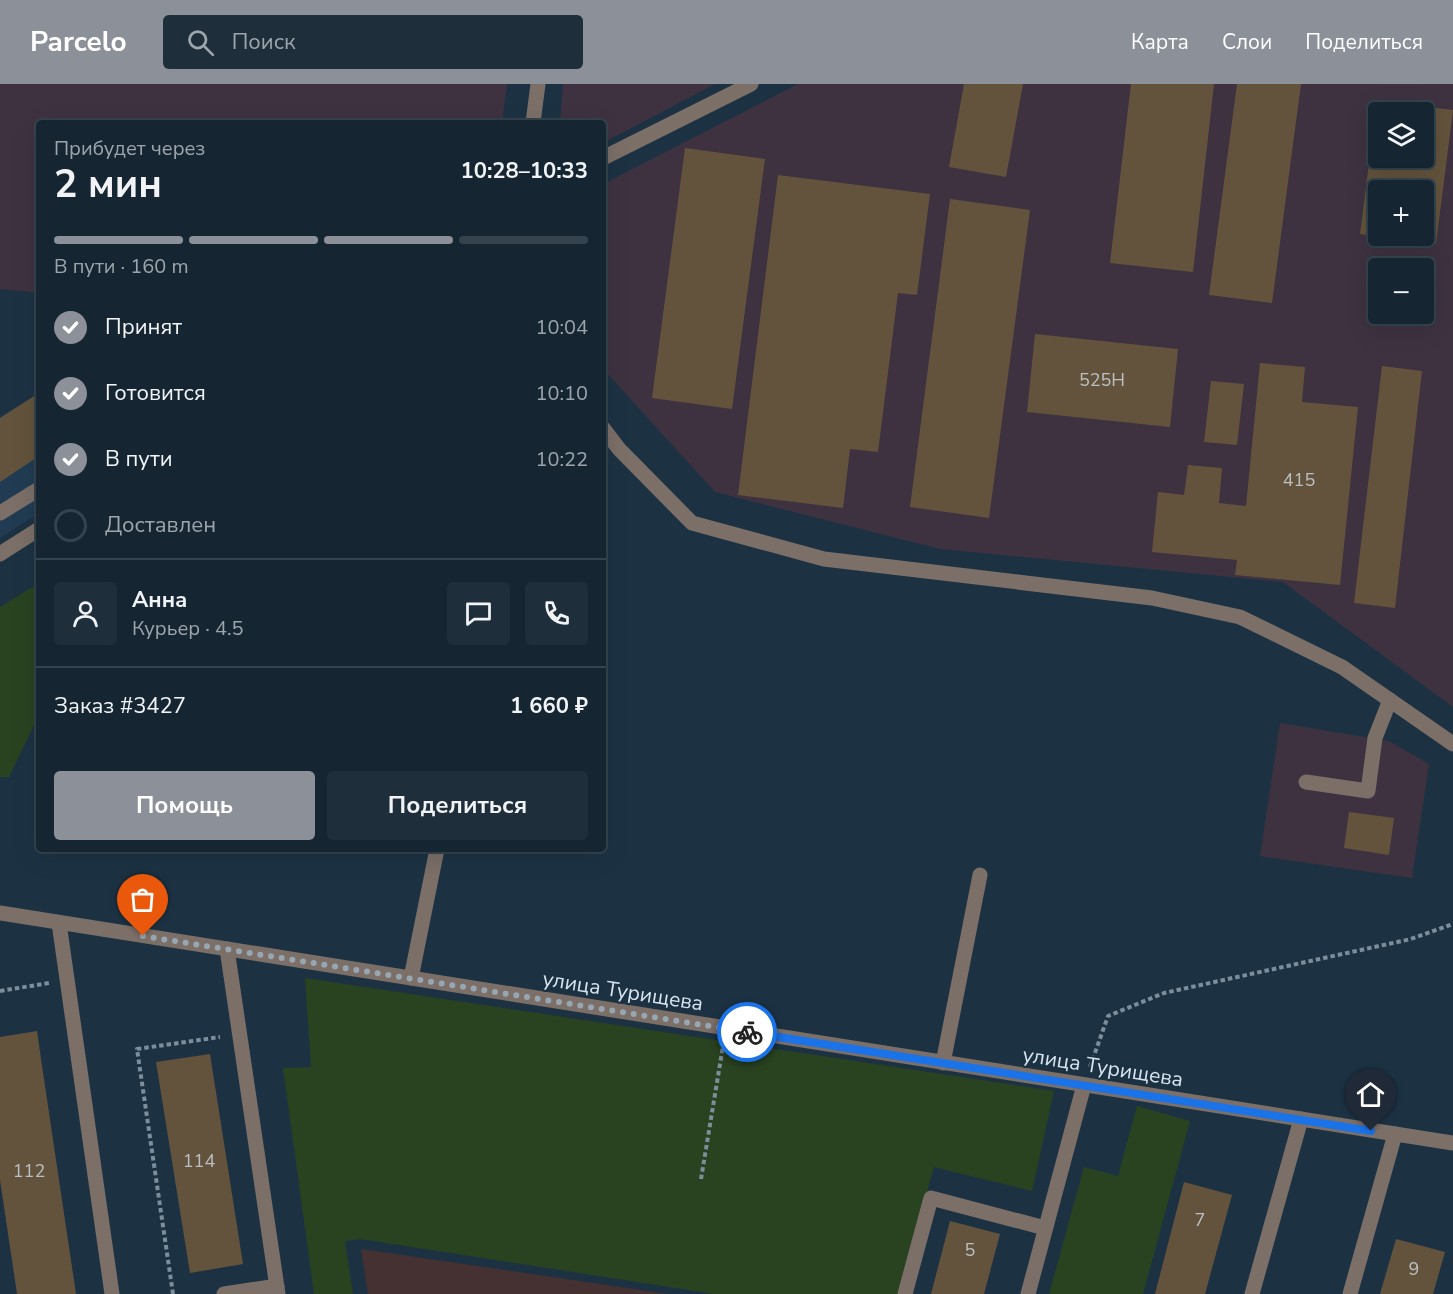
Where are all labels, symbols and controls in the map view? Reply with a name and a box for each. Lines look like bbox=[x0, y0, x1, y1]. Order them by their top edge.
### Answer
search box bbox=[163, 15, 583, 69]
text: Parcelo bbox=[30, 23, 127, 61]
icon: search bbox=[184, 26, 217, 59]
text: Поиск bbox=[232, 27, 296, 57]
text: Карта bbox=[1131, 28, 1189, 56]
text: Слои bbox=[1222, 28, 1272, 56]
text: Поделиться bbox=[1305, 28, 1423, 56]
map controls bbox=[1368, 102, 1434, 324]
button: layers bbox=[1368, 102, 1434, 168]
text: Прибудет через bbox=[54, 135, 205, 162]
text: 10:28–10:33 bbox=[460, 156, 588, 186]
text: 2 мин bbox=[54, 158, 162, 211]
button: + bbox=[1368, 180, 1434, 246]
text: В пути · 160 m bbox=[54, 253, 189, 280]
button: − bbox=[1368, 258, 1434, 324]
icon: check bbox=[54, 311, 87, 344]
text: Принят bbox=[105, 312, 182, 342]
text: 10:04 bbox=[535, 314, 588, 341]
house number: 525Н bbox=[1079, 368, 1125, 392]
icon: check bbox=[54, 377, 87, 410]
text: Готовится bbox=[105, 378, 206, 408]
text: 10:10 bbox=[535, 380, 588, 407]
icon: check bbox=[54, 443, 87, 476]
text: В пути bbox=[105, 444, 173, 474]
text: 10:22 bbox=[535, 446, 588, 473]
house number: 415 bbox=[1283, 468, 1315, 492]
text: Доставлен bbox=[105, 510, 216, 540]
button: person bbox=[54, 582, 117, 645]
button: chat bbox=[447, 582, 510, 645]
button: phone bbox=[525, 582, 588, 645]
text: Анна bbox=[132, 585, 187, 615]
text: Курьер · 4.5 bbox=[132, 615, 244, 642]
text: Заказ #3427 bbox=[54, 691, 186, 721]
text: 1 660 ₽ bbox=[510, 691, 588, 721]
button: Помощь bbox=[54, 771, 315, 840]
button: Поделиться bbox=[327, 771, 588, 840]
pin bbox=[117, 874, 168, 936]
icon: bag bbox=[126, 883, 159, 916]
street label: улица Турищева bbox=[541, 964, 705, 1018]
courier bbox=[717, 1002, 777, 1062]
icon: bike bbox=[731, 1016, 764, 1049]
street label: улица Турищева bbox=[1021, 1040, 1185, 1094]
pin bbox=[1345, 1069, 1396, 1131]
icon: home bbox=[1354, 1078, 1387, 1111]
house number: 114 bbox=[183, 1149, 215, 1173]
house number: 112 bbox=[13, 1159, 45, 1183]
house number: 7 bbox=[1195, 1208, 1205, 1232]
house number: 5 bbox=[965, 1238, 975, 1262]
house number: 9 bbox=[1409, 1257, 1419, 1281]

